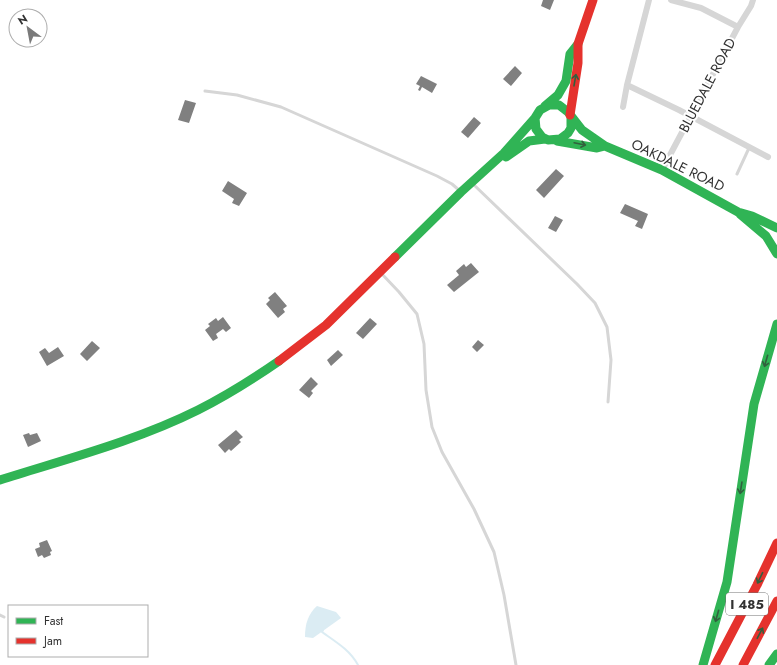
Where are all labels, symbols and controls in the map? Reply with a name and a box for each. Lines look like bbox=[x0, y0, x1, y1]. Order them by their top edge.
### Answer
north arrow bbox=[8, 8, 48, 48]
text: N bbox=[15, 10, 31, 29]
street label: BLUEDALE ROAD bbox=[674, 34, 740, 136]
one-way arrow bbox=[572, 74, 580, 87]
street label: OAKDALE ROAD bbox=[628, 134, 728, 196]
one-way arrow bbox=[573, 141, 586, 149]
one-way arrow bbox=[762, 354, 769, 367]
one-way arrow bbox=[737, 481, 745, 494]
one-way arrow bbox=[756, 572, 763, 584]
road number: I 485 bbox=[726, 593, 768, 615]
legend bbox=[8, 605, 148, 657]
one-way arrow bbox=[713, 609, 720, 622]
text: Fast bbox=[44, 612, 63, 630]
one-way arrow bbox=[757, 627, 765, 639]
text: Jam bbox=[42, 632, 62, 650]

